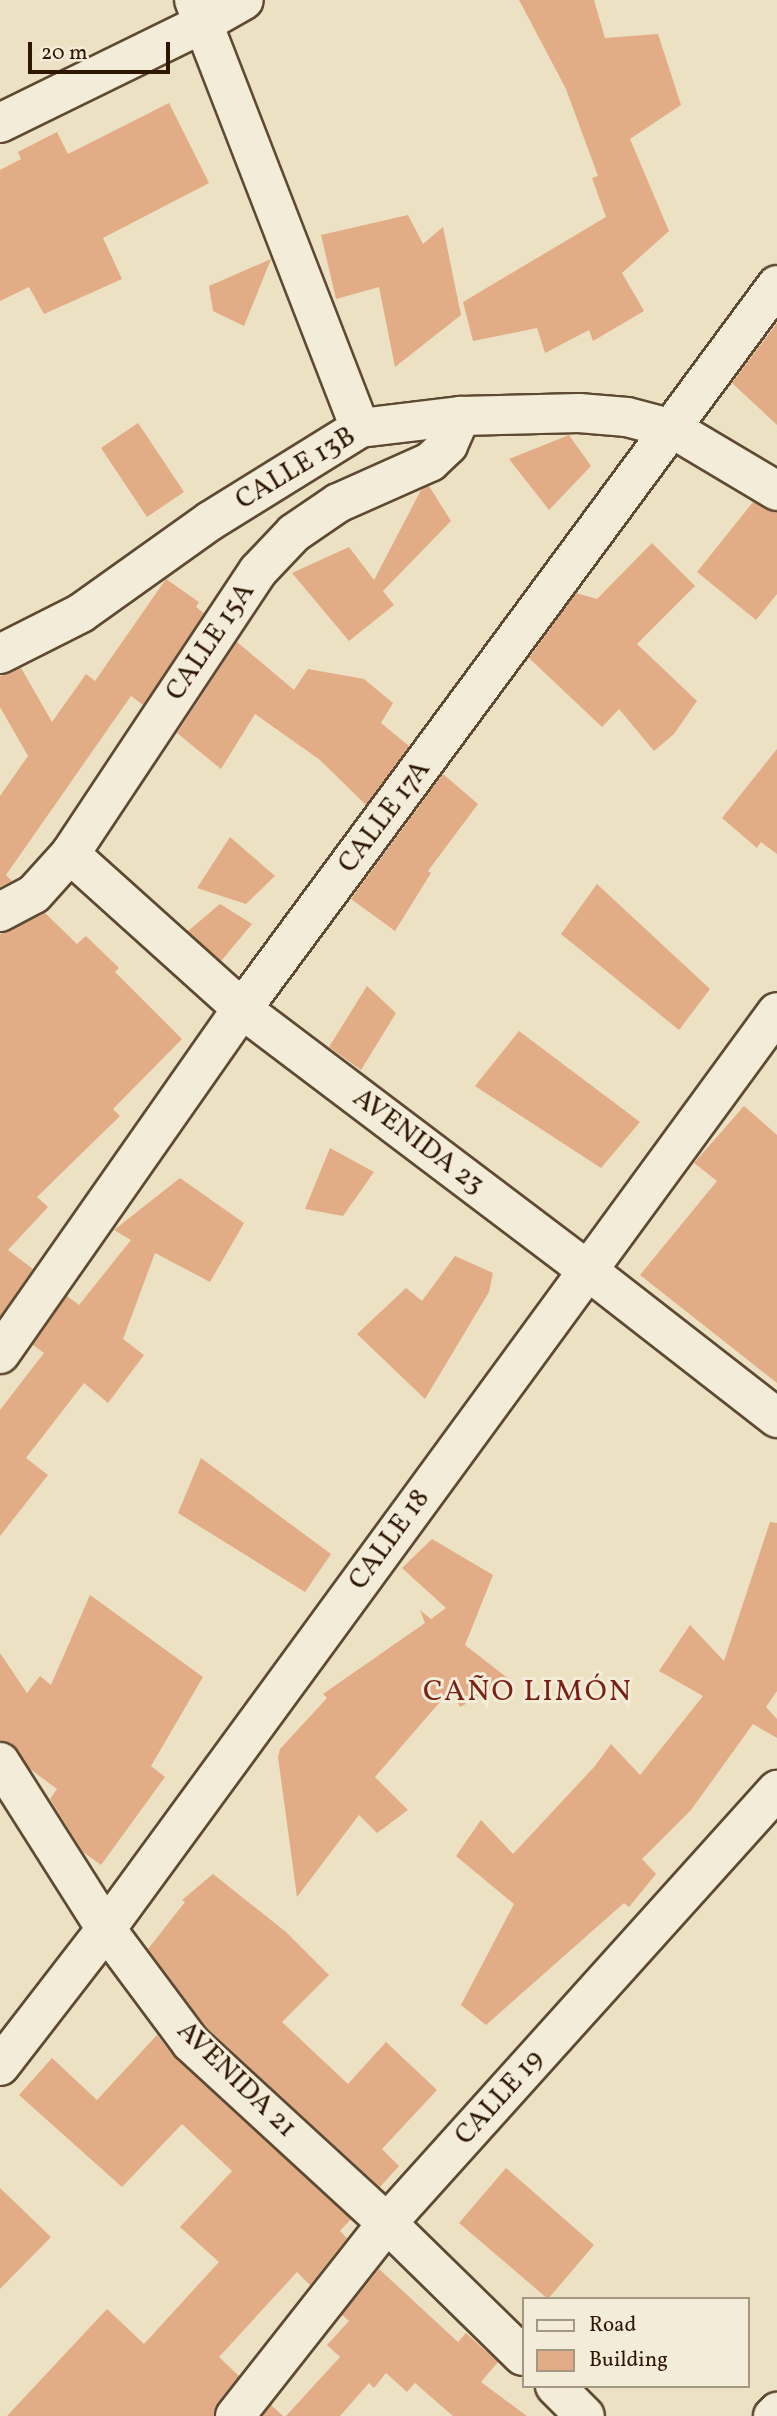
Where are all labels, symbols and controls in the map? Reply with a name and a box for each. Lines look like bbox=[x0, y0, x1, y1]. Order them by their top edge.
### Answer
scale bar bbox=[32, 28, 173, 72]
text: 20 m bbox=[41, 39, 87, 68]
street label: CALLE 13B bbox=[230, 420, 362, 518]
street label: CALLE 15A bbox=[159, 577, 263, 707]
street label: CALLE 17A bbox=[332, 754, 438, 880]
street label: AVENIDA 23 bbox=[346, 1082, 490, 1202]
street label: CALLE 18 bbox=[342, 1483, 438, 1597]
district label: CAÑO LIMÓN bbox=[424, 1674, 632, 1710]
street label: AVENIDA 21 bbox=[169, 2015, 303, 2145]
street label: CALLE 19 bbox=[448, 2043, 552, 2153]
legend bbox=[522, 2297, 749, 2388]
text: Road bbox=[589, 2311, 636, 2340]
text: Building bbox=[589, 2346, 668, 2375]

